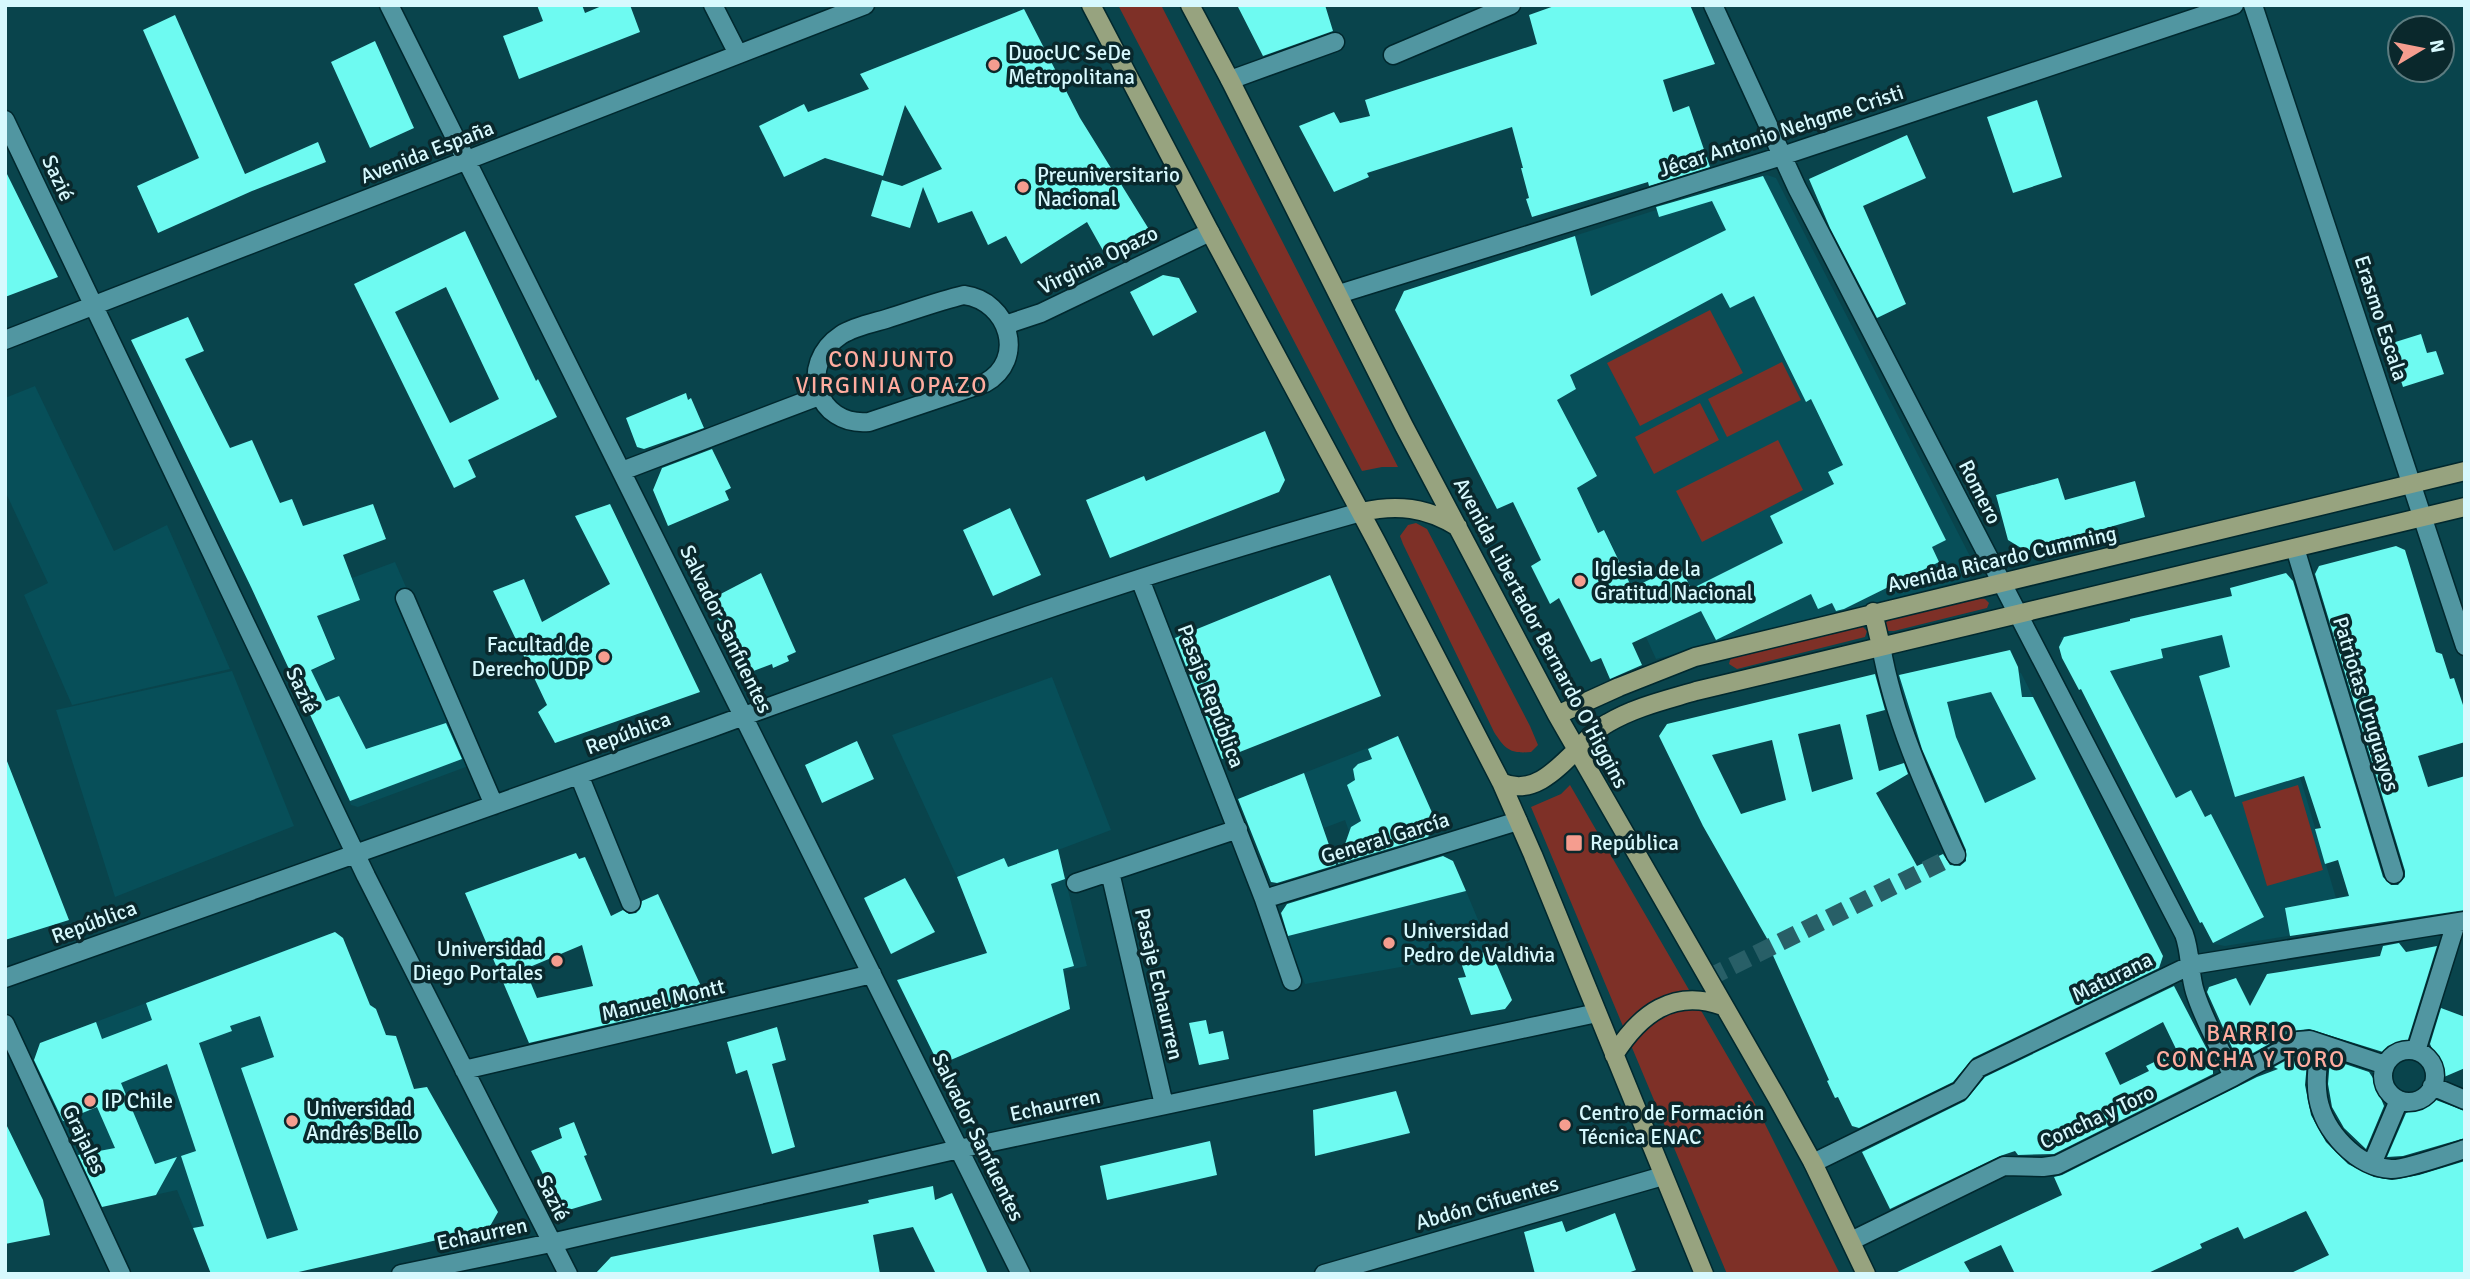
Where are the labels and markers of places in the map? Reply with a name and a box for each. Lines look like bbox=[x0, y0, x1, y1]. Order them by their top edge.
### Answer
place label: DuocUC SeDe Metropolitana bbox=[1008, 40, 1135, 90]
marker: DuocUC SeDe Metropolitana bbox=[986, 57, 1002, 73]
place label: Preuniversitario Nacional bbox=[1037, 162, 1180, 212]
marker: Preuniversitario Nacional bbox=[1015, 179, 1031, 195]
place label: Iglesia de la Gratitud Nacional bbox=[1594, 556, 1753, 606]
marker: Iglesia de la Gratitud Nacional bbox=[1572, 573, 1588, 589]
place label: Facultad de Derecho UDP bbox=[472, 632, 590, 682]
marker: Facultad de Derecho UDP bbox=[596, 649, 612, 665]
place label: República bbox=[1590, 830, 1679, 856]
marker: República bbox=[1564, 833, 1584, 853]
place label: Universidad Pedro de Valdivia bbox=[1403, 918, 1555, 968]
marker: Universidad Pedro de Valdivia bbox=[1381, 935, 1397, 951]
place label: Universidad Diego Portales bbox=[412, 936, 543, 986]
marker: Universidad Diego Portales bbox=[549, 953, 565, 969]
place label: IP Chile bbox=[104, 1088, 173, 1114]
marker: IP Chile bbox=[82, 1093, 98, 1109]
place label: Universidad Andrés Bello bbox=[306, 1096, 419, 1146]
place label: Centro de Formación Técnica ENAC bbox=[1579, 1100, 1764, 1150]
marker: Universidad Andrés Bello bbox=[284, 1113, 300, 1129]
marker: Centro de Formación Técnica ENAC bbox=[1557, 1117, 1573, 1133]

